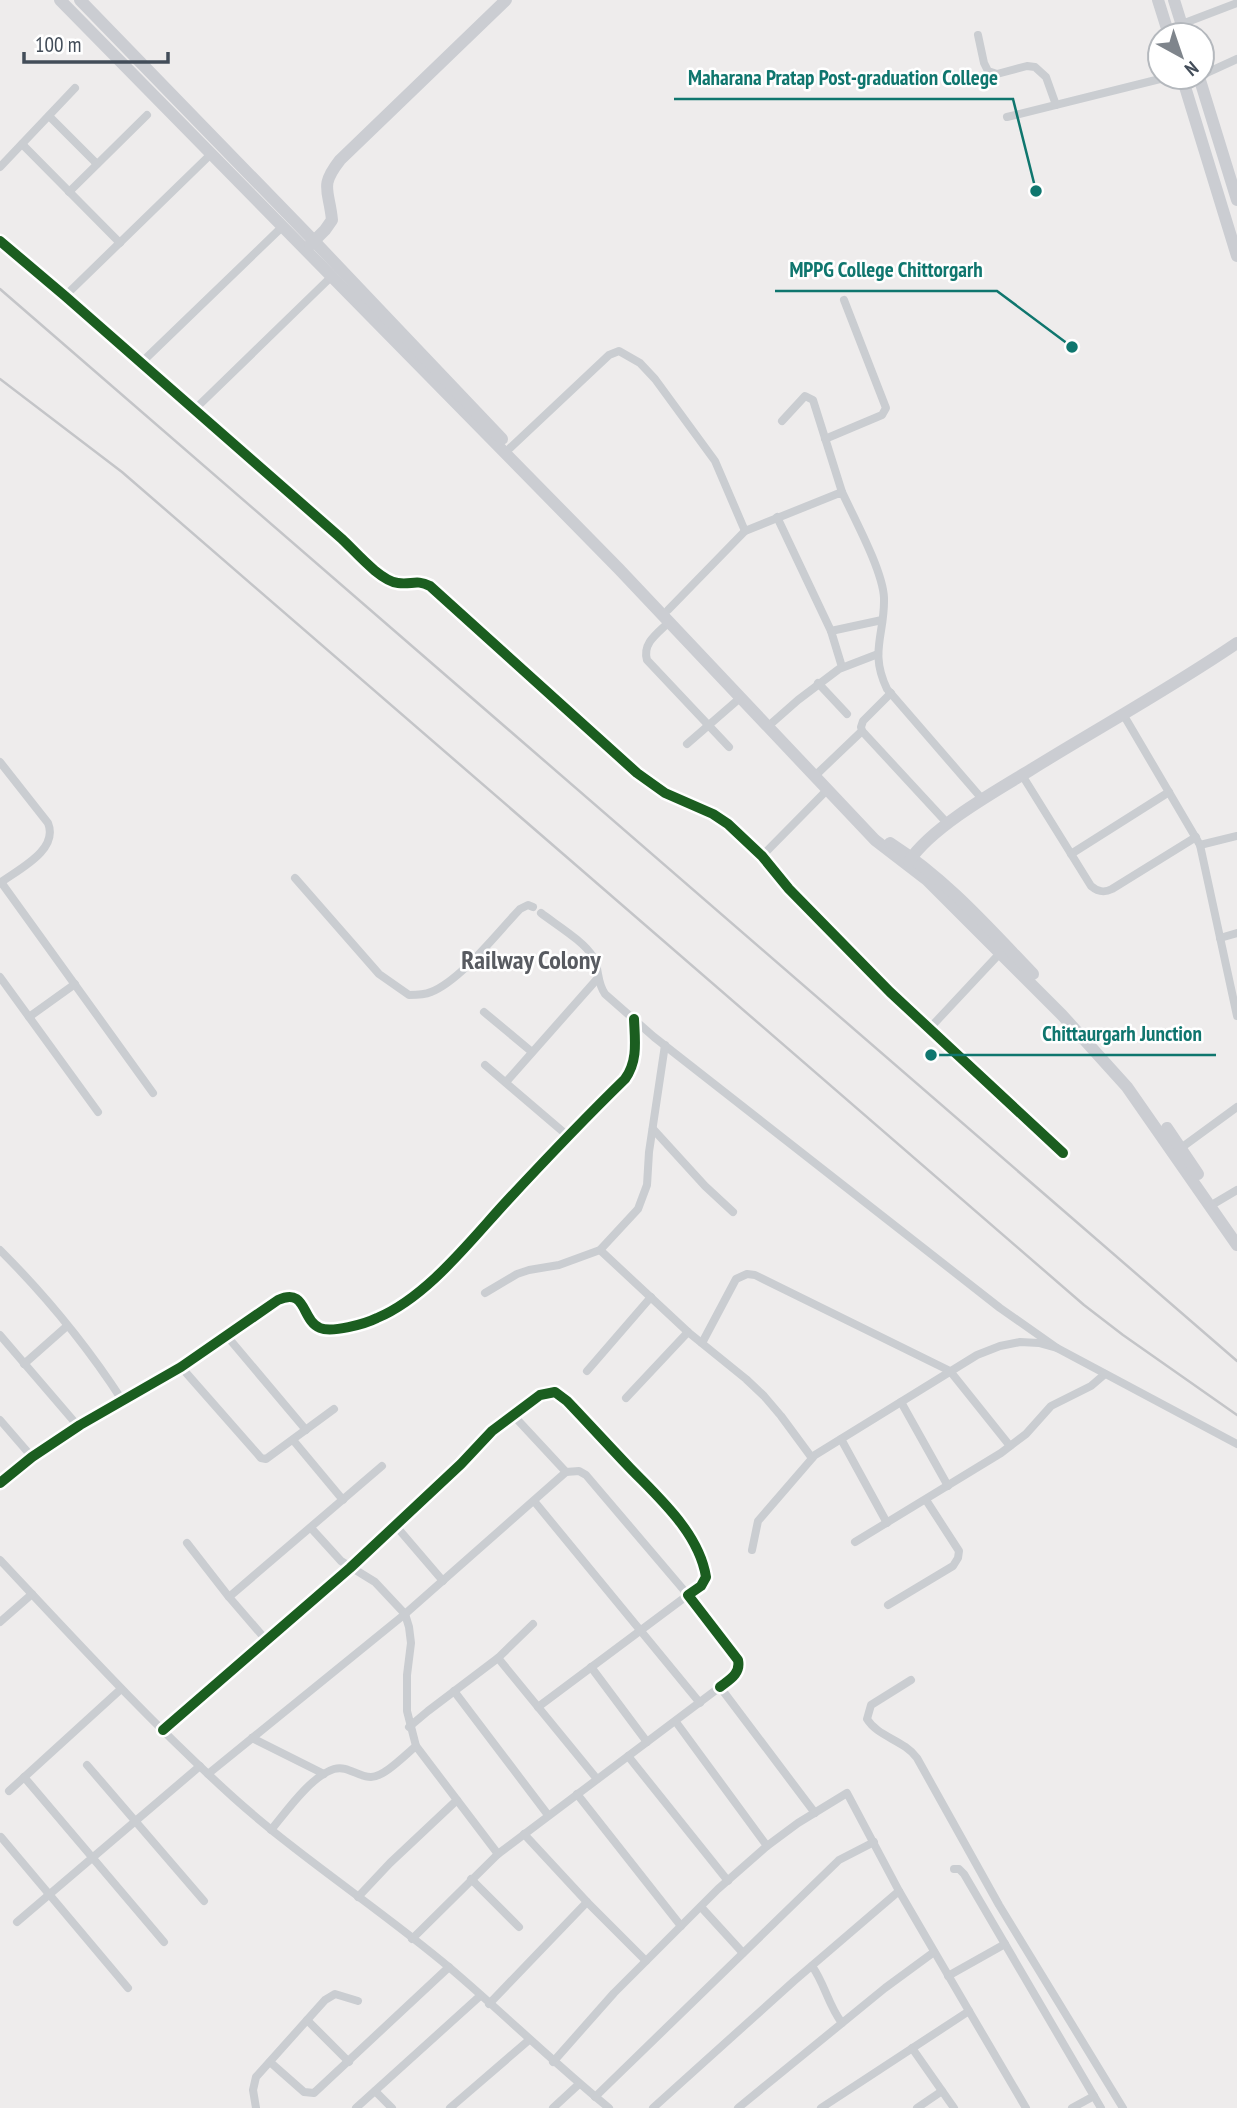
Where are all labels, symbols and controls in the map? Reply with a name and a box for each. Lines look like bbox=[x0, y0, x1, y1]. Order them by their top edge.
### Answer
scale bar bbox=[24, 21, 168, 65]
north arrow bbox=[1146, 21, 1216, 91]
text: 100 m bbox=[35, 31, 81, 58]
callout: Maharana Pratap Post-graduation College bbox=[674, 57, 1013, 99]
text: N bbox=[1180, 57, 1204, 82]
text: Maharana Pratap Post-graduation College bbox=[688, 64, 998, 91]
callout: MPPG College Chittorgarh bbox=[775, 249, 997, 291]
text: MPPG College Chittorgarh bbox=[789, 256, 983, 283]
district label: Railway Colony bbox=[461, 943, 601, 976]
callout: Chittaurgarh Junction bbox=[1028, 1013, 1216, 1055]
text: Chittaurgarh Junction bbox=[1042, 1020, 1202, 1047]

